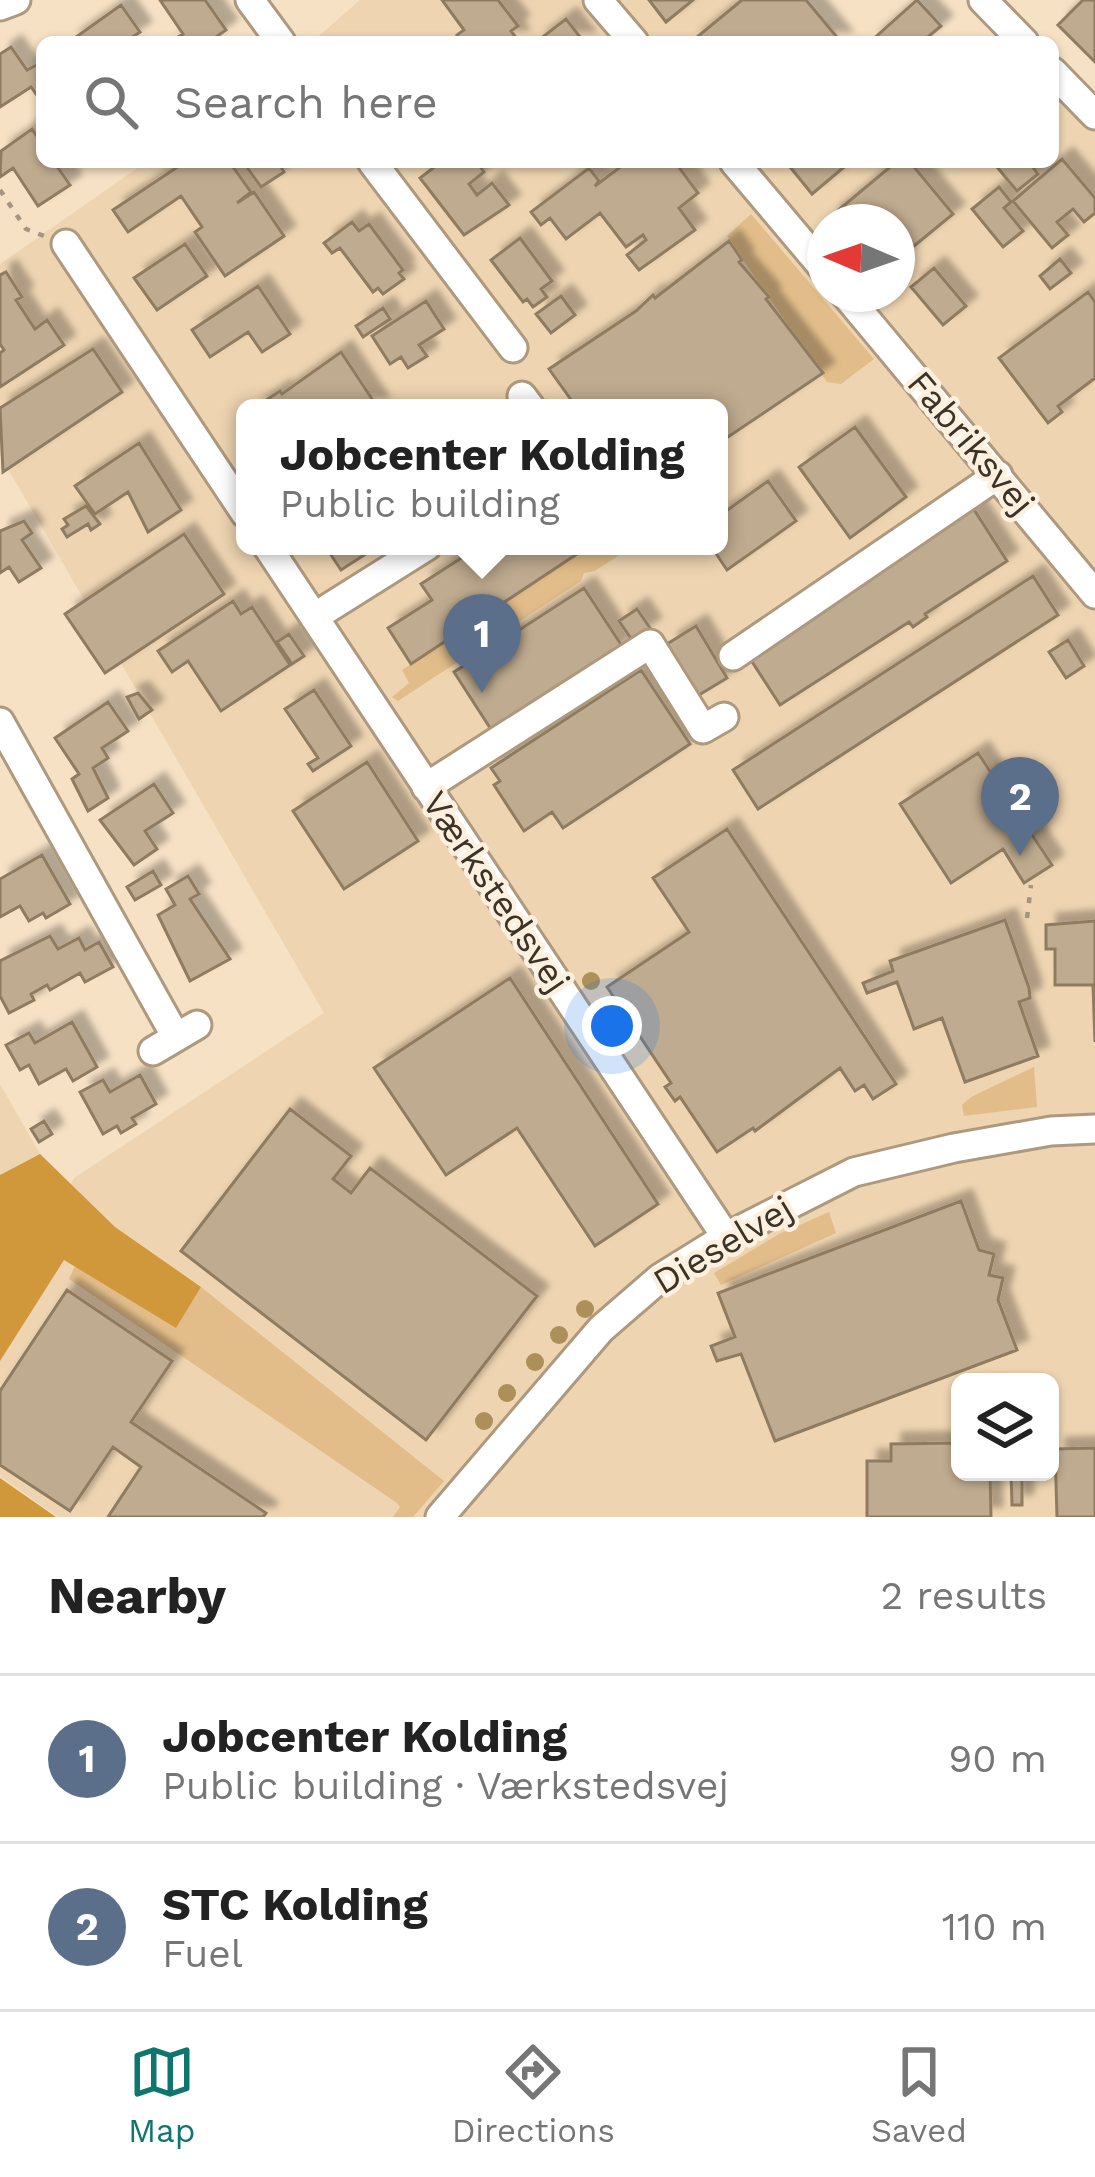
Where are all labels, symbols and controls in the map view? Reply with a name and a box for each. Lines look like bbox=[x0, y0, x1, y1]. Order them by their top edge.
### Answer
search box bbox=[36, 36, 1059, 168]
icon: search bbox=[78, 69, 144, 135]
text: Search here bbox=[174, 76, 438, 129]
north arrow bbox=[807, 204, 915, 312]
street label: Fabriksvej bbox=[899, 362, 1043, 524]
popup bbox=[236, 399, 728, 555]
text: Jobcenter Kolding bbox=[280, 428, 684, 481]
text: Public building bbox=[280, 481, 560, 526]
pin: 1 bbox=[443, 594, 521, 693]
pin: 2 bbox=[981, 757, 1059, 856]
street label: Værkstedsvej bbox=[413, 784, 579, 1000]
your location bbox=[582, 996, 642, 1056]
street label: Dieselvej bbox=[646, 1187, 800, 1303]
map controls bbox=[951, 1373, 1059, 1481]
button: layers bbox=[951, 1373, 1059, 1481]
text: Nearby bbox=[48, 1566, 226, 1625]
text: 2 results bbox=[881, 1573, 1047, 1618]
text: Jobcenter Kolding bbox=[162, 1710, 567, 1763]
text: 1 bbox=[79, 1736, 95, 1781]
text: 90 m bbox=[948, 1736, 1047, 1781]
text: Public building · Værkstedsvej bbox=[162, 1763, 729, 1808]
text: STC Kolding bbox=[162, 1878, 428, 1931]
text: 2 bbox=[75, 1904, 99, 1949]
text: 110 m bbox=[942, 1904, 1047, 1949]
text: Fuel bbox=[162, 1931, 243, 1976]
tab: Map bbox=[128, 2039, 195, 2150]
tab: Directions bbox=[452, 2039, 615, 2150]
tab: Saved bbox=[871, 2039, 967, 2150]

